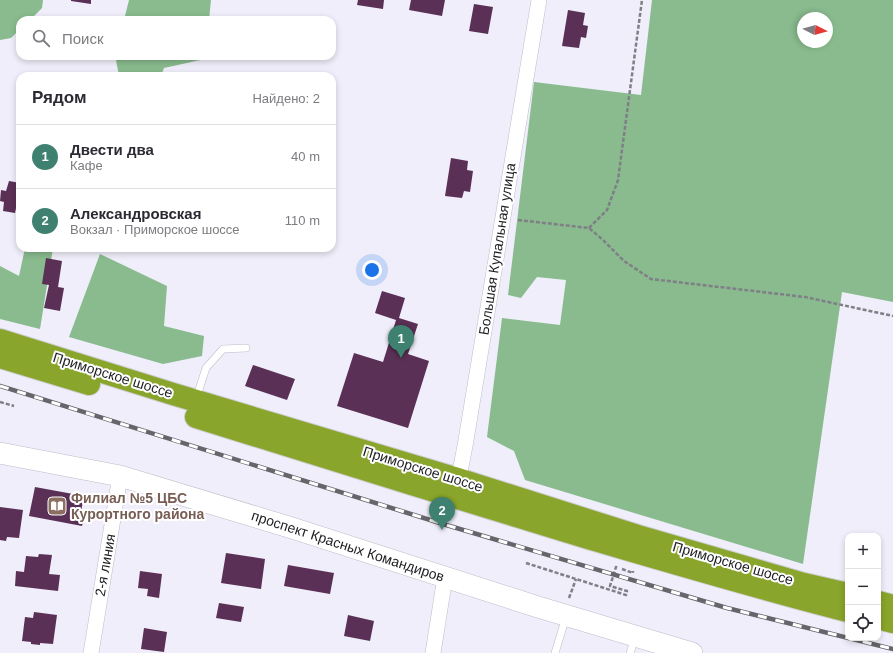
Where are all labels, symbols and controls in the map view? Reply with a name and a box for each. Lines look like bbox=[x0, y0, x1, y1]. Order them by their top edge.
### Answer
north arrow bbox=[797, 12, 833, 48]
search box bbox=[16, 16, 336, 60]
icon: search bbox=[30, 27, 52, 49]
text: Поиск bbox=[62, 30, 104, 47]
text: Рядом bbox=[32, 88, 87, 107]
text: Найдено: 2 bbox=[252, 91, 320, 106]
text: Двести два bbox=[70, 141, 154, 158]
text: 1 bbox=[41, 149, 49, 164]
text: 40 m bbox=[291, 149, 320, 164]
text: Кафе bbox=[70, 158, 103, 173]
street label: Большая Купальная улица bbox=[475, 162, 519, 336]
text: Александровская bbox=[70, 205, 201, 222]
text: 2 bbox=[41, 213, 49, 228]
text: 110 m bbox=[285, 213, 320, 228]
text: Вокзал · Приморское шоссе bbox=[70, 222, 240, 237]
your location bbox=[362, 260, 382, 280]
pin: 1 bbox=[388, 325, 414, 358]
street label: Приморское шоссе bbox=[51, 349, 175, 401]
street label: Приморское шоссе bbox=[361, 443, 485, 495]
place label: Филиал №5 ЦБС Курортного района bbox=[71, 490, 205, 522]
library icon: Филиал №5 ЦБС Курортного района bbox=[46, 495, 68, 517]
pin: 2 bbox=[429, 497, 455, 530]
street label: проспект Красных Командиров bbox=[250, 507, 446, 585]
street label: 2-я линия bbox=[92, 533, 118, 597]
map controls bbox=[845, 533, 881, 641]
button: + bbox=[845, 533, 881, 569]
street label: Приморское шоссе bbox=[671, 538, 795, 588]
button: − bbox=[845, 569, 881, 605]
button: locate bbox=[845, 605, 881, 641]

